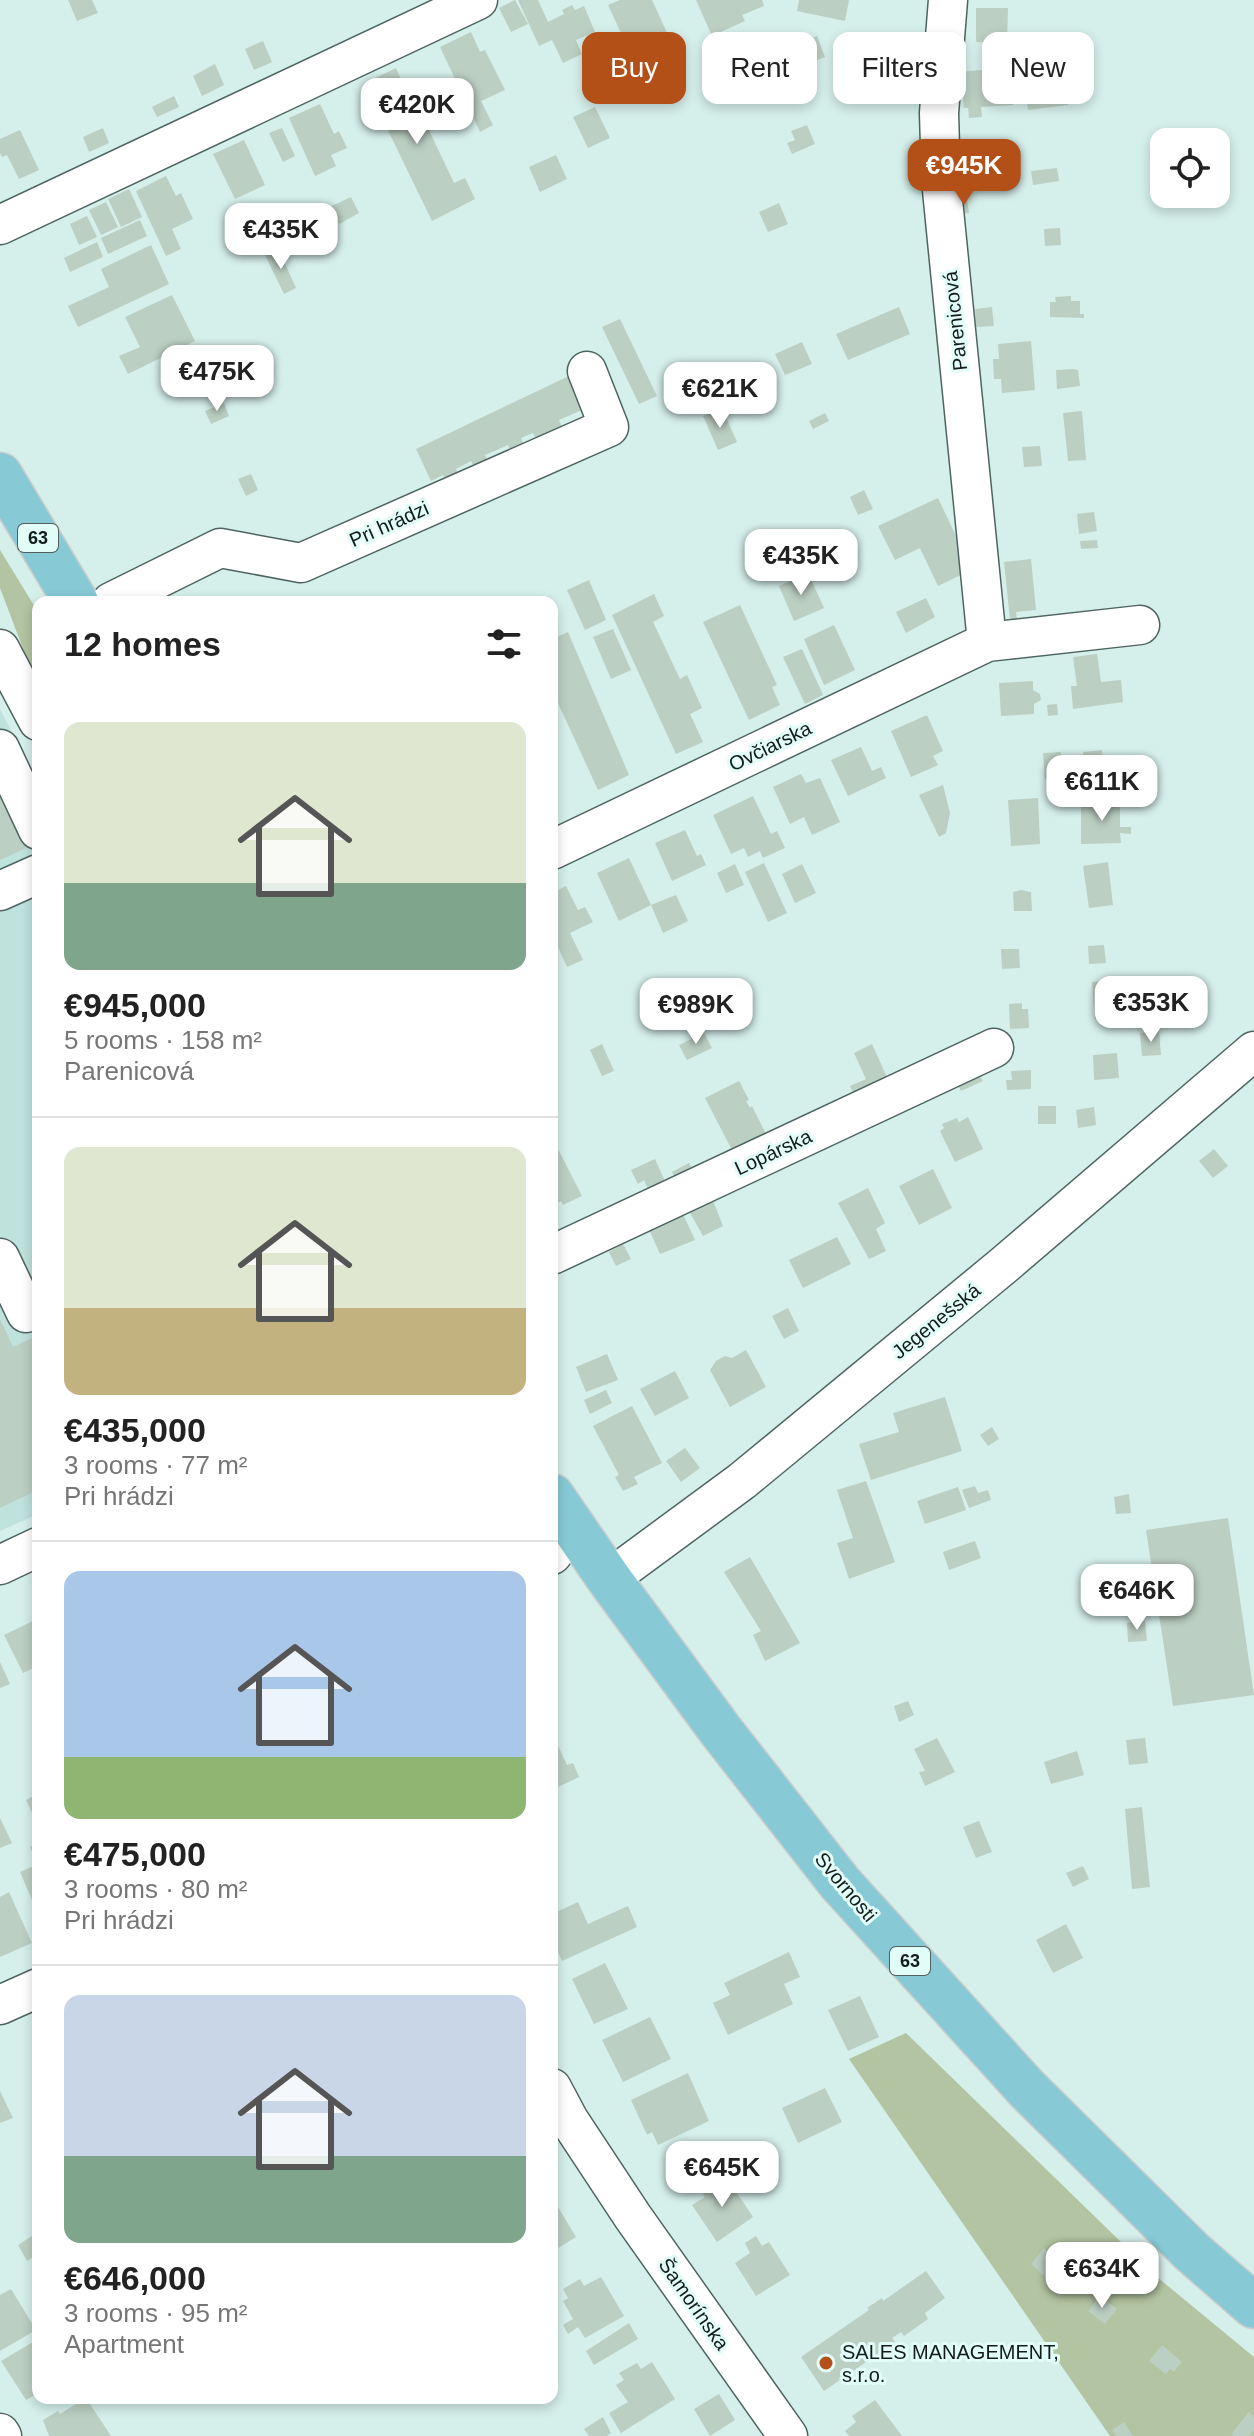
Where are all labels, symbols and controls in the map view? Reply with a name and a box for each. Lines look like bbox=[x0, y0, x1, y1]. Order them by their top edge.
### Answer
chip: Buy bbox=[582, 32, 686, 104]
chip: Rent bbox=[702, 32, 817, 104]
chip: Filters bbox=[833, 32, 966, 104]
chip: New bbox=[982, 32, 1094, 104]
pin: €420K bbox=[361, 78, 473, 146]
text: €420K bbox=[379, 89, 455, 119]
map controls bbox=[1150, 128, 1230, 208]
button: locate bbox=[1150, 128, 1230, 208]
pin: €945K bbox=[908, 139, 1020, 207]
text: €945K bbox=[926, 150, 1002, 180]
pin: €435K bbox=[225, 203, 337, 271]
text: €435K bbox=[243, 214, 319, 244]
street label: Parenicová bbox=[939, 269, 971, 372]
pin: €475K bbox=[161, 345, 273, 413]
text: €475K bbox=[179, 356, 255, 386]
pin: €621K bbox=[664, 362, 776, 430]
text: €621K bbox=[682, 373, 758, 403]
street label: Pri hrádzi bbox=[346, 497, 432, 551]
road number: 63 bbox=[18, 524, 58, 552]
pin: €435K bbox=[745, 529, 857, 597]
text: €435K bbox=[763, 540, 839, 570]
icon: filters bbox=[482, 622, 526, 666]
text: 12 homes bbox=[64, 625, 221, 663]
street label: Ovčiarska bbox=[725, 716, 816, 775]
pin: €611K bbox=[1046, 755, 1158, 823]
text: €611K bbox=[1064, 766, 1140, 796]
icon: home bbox=[223, 774, 367, 918]
pin: €353K bbox=[1095, 976, 1207, 1044]
pin: €989K bbox=[640, 978, 752, 1046]
text: €945,000 bbox=[64, 986, 206, 1024]
text: €353K bbox=[1113, 987, 1189, 1017]
text: €989K bbox=[658, 989, 734, 1019]
text: 5 rooms · 158 m² bbox=[64, 1025, 262, 1055]
text: Parenicová bbox=[64, 1056, 194, 1086]
street label: Lopárska bbox=[731, 1124, 816, 1179]
icon: home bbox=[223, 1199, 367, 1343]
street label: Jegenešská bbox=[888, 1278, 985, 1363]
text: €435,000 bbox=[64, 1411, 206, 1449]
text: 3 rooms · 77 m² bbox=[64, 1450, 248, 1480]
text: Pri hrádzi bbox=[64, 1481, 174, 1511]
pin: €646K bbox=[1081, 1564, 1193, 1632]
text: €646K bbox=[1099, 1575, 1175, 1605]
icon: home bbox=[223, 1623, 367, 1767]
text: €475,000 bbox=[64, 1835, 206, 1873]
street label: Svornosti bbox=[811, 1848, 881, 1926]
text: 3 rooms · 80 m² bbox=[64, 1874, 248, 1904]
text: Pri hrádzi bbox=[64, 1905, 174, 1935]
road number: 63 bbox=[890, 1947, 930, 1975]
icon: home bbox=[223, 2047, 367, 2191]
pin: €645K bbox=[666, 2141, 778, 2209]
text: €645K bbox=[684, 2152, 760, 2182]
pin: €634K bbox=[1046, 2242, 1158, 2310]
text: €634K bbox=[1064, 2253, 1140, 2283]
street label: Šamorínska bbox=[654, 2254, 734, 2355]
text: €646,000 bbox=[64, 2259, 206, 2297]
text: 3 rooms · 95 m² bbox=[64, 2298, 248, 2328]
text: Apartment bbox=[64, 2329, 184, 2359]
place label: SALES MANAGEMENT, s.r.o. bbox=[842, 2341, 1059, 2386]
marker: SALES MANAGEMENT, s.r.o. bbox=[817, 2354, 835, 2372]

